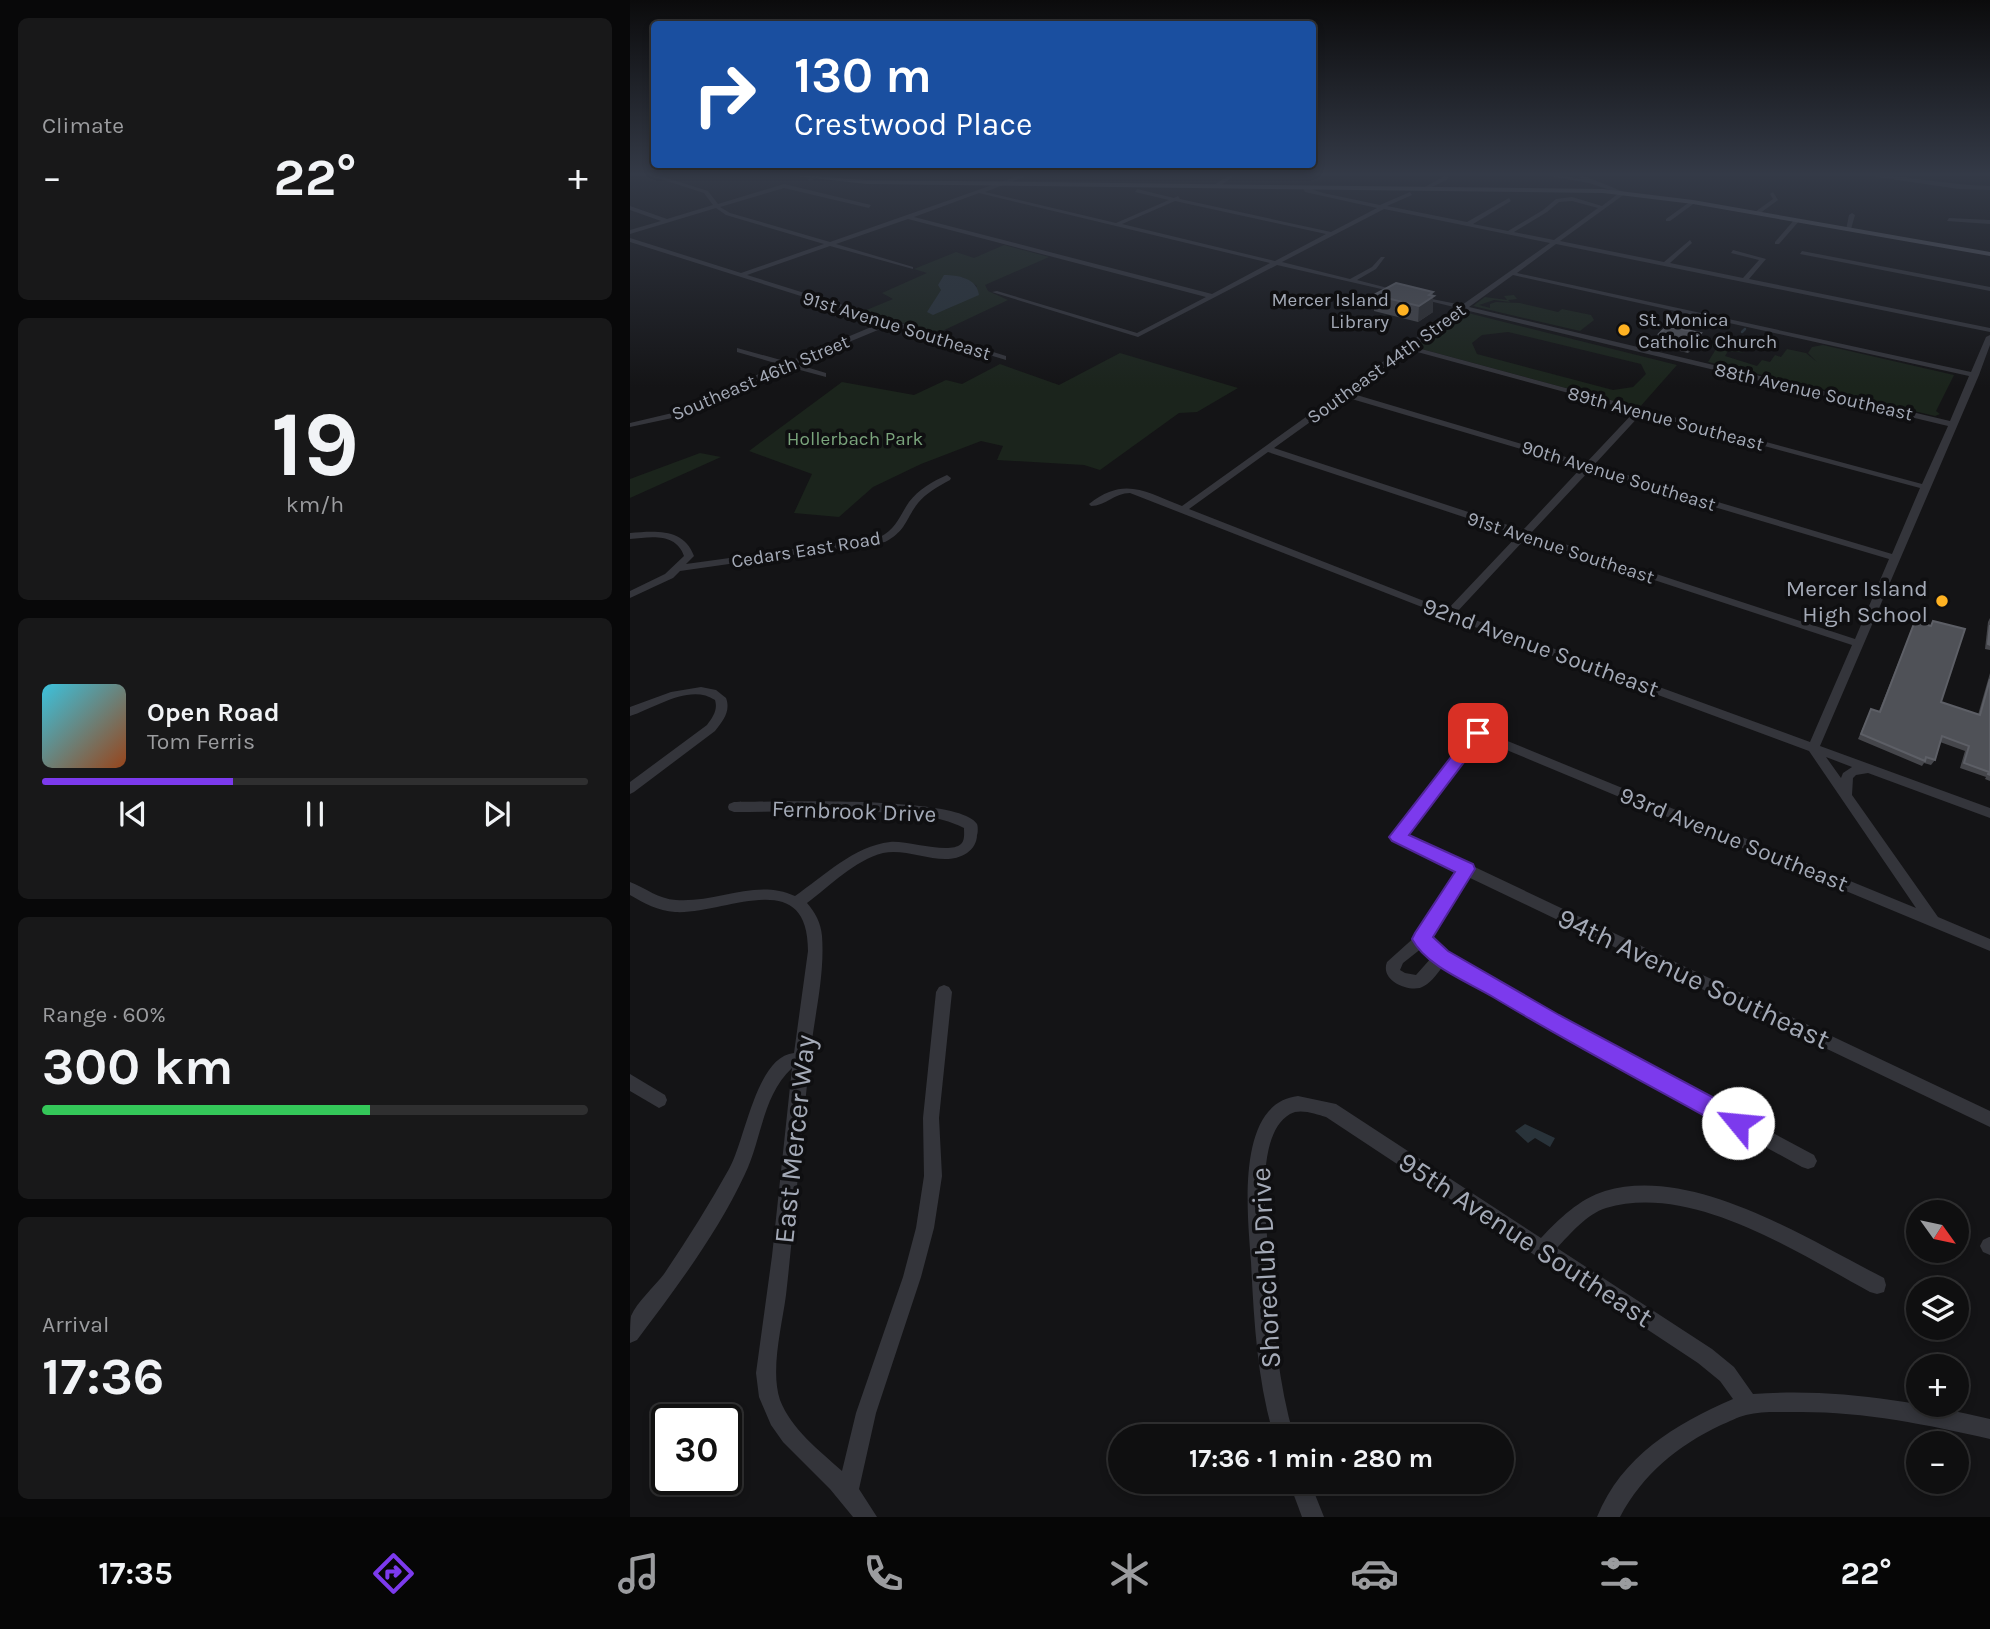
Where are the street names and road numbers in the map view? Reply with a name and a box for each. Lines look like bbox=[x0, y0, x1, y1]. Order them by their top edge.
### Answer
street label: 91st Avenue Southeast bbox=[800, 287, 993, 365]
street label: Southeast 44th Street bbox=[1303, 299, 1470, 429]
street label: Southeast 46th Street bbox=[668, 331, 852, 425]
street label: 88th Avenue Southeast bbox=[1712, 358, 1915, 426]
street label: 89th Avenue Southeast bbox=[1565, 382, 1766, 456]
street label: 90th Avenue Southeast bbox=[1519, 436, 1718, 516]
street label: 91st Avenue Southeast bbox=[1464, 507, 1657, 589]
street label: Cedars East Road bbox=[730, 527, 882, 573]
street label: 92nd Avenue Southeast bbox=[1419, 592, 1663, 703]
street label: 93rd Avenue Southeast bbox=[1616, 781, 1852, 898]
street label: Fernbrook Drive bbox=[771, 795, 937, 828]
street label: 94th Avenue Southeast bbox=[1552, 901, 1835, 1056]
street label: East Mercer Way bbox=[767, 1033, 822, 1245]
street label: 95th Avenue Southeast bbox=[1392, 1145, 1659, 1334]
street label: Shoreclub Drive bbox=[1244, 1166, 1287, 1369]

